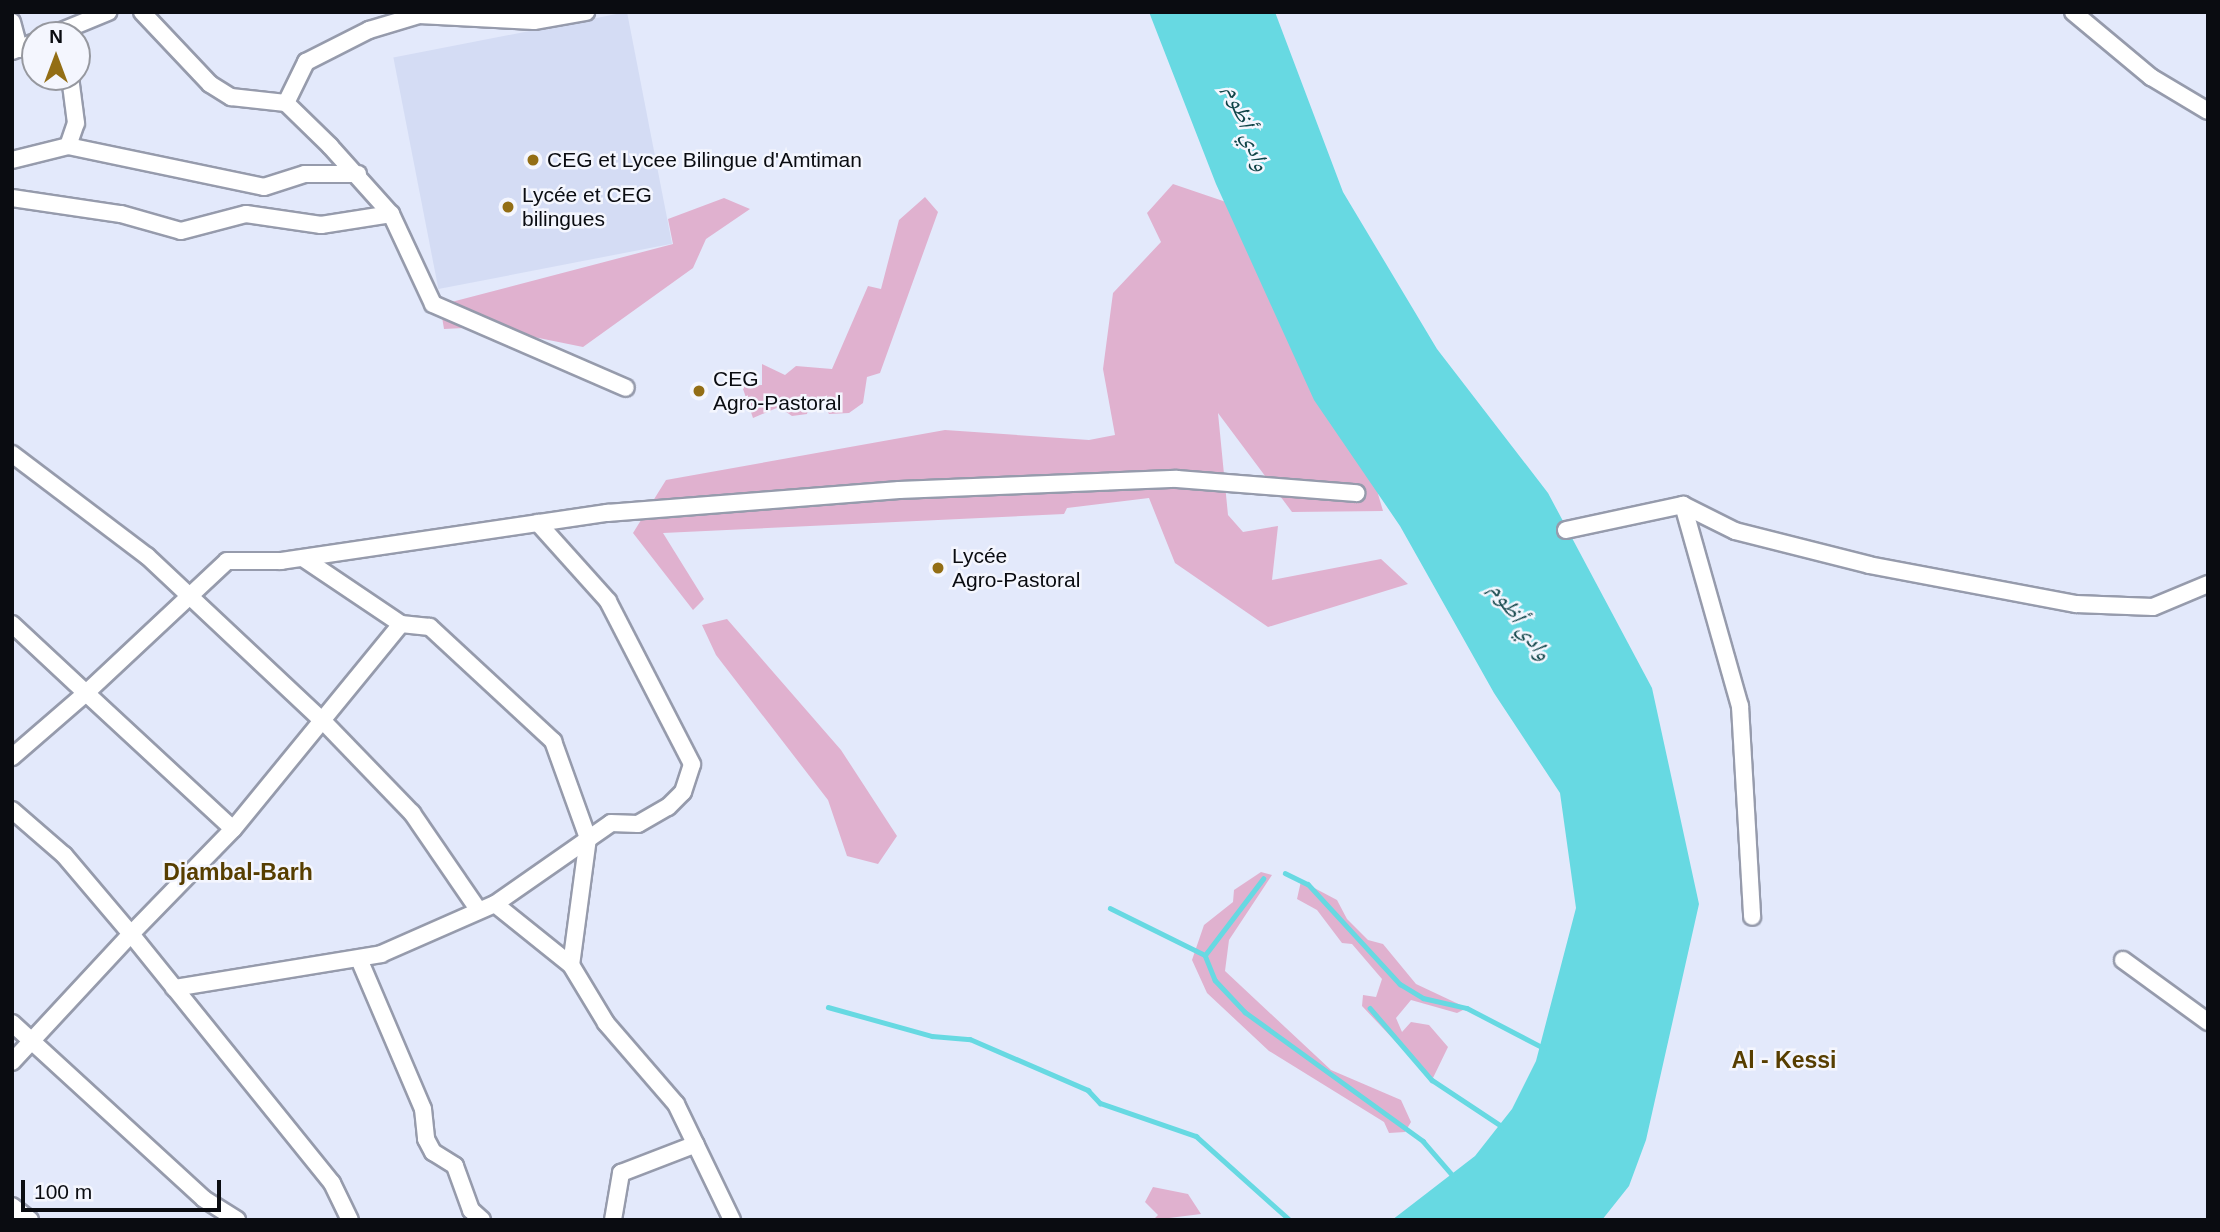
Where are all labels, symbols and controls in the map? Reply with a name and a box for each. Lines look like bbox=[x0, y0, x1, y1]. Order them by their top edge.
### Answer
north arrow bbox=[21, 21, 91, 91]
text: N bbox=[49, 26, 63, 47]
water label: وادي أظوم bbox=[1220, 81, 1276, 175]
place label: CEG et Lycee Bilingue d'Amtiman bbox=[547, 147, 862, 173]
marker: CEG et Lycee Bilingue d'Amtiman bbox=[525, 152, 541, 168]
place label: Lycée et CEG bilingues bbox=[522, 182, 652, 232]
marker: Lycée et CEG bilingues bbox=[500, 199, 516, 215]
place label: CEG Agro-Pastoral bbox=[713, 366, 841, 416]
marker: CEG Agro-Pastoral bbox=[691, 383, 707, 399]
place label: Lycée Agro-Pastoral bbox=[952, 543, 1080, 593]
marker: Lycée Agro-Pastoral bbox=[930, 560, 946, 576]
water label: وادي أظوم bbox=[1484, 577, 1558, 665]
district label: Djambal-Barh bbox=[163, 858, 313, 886]
district label: Al - Kessi bbox=[1732, 1046, 1836, 1074]
scale bar bbox=[24, 1166, 224, 1210]
text: 100 m bbox=[34, 1180, 92, 1203]

